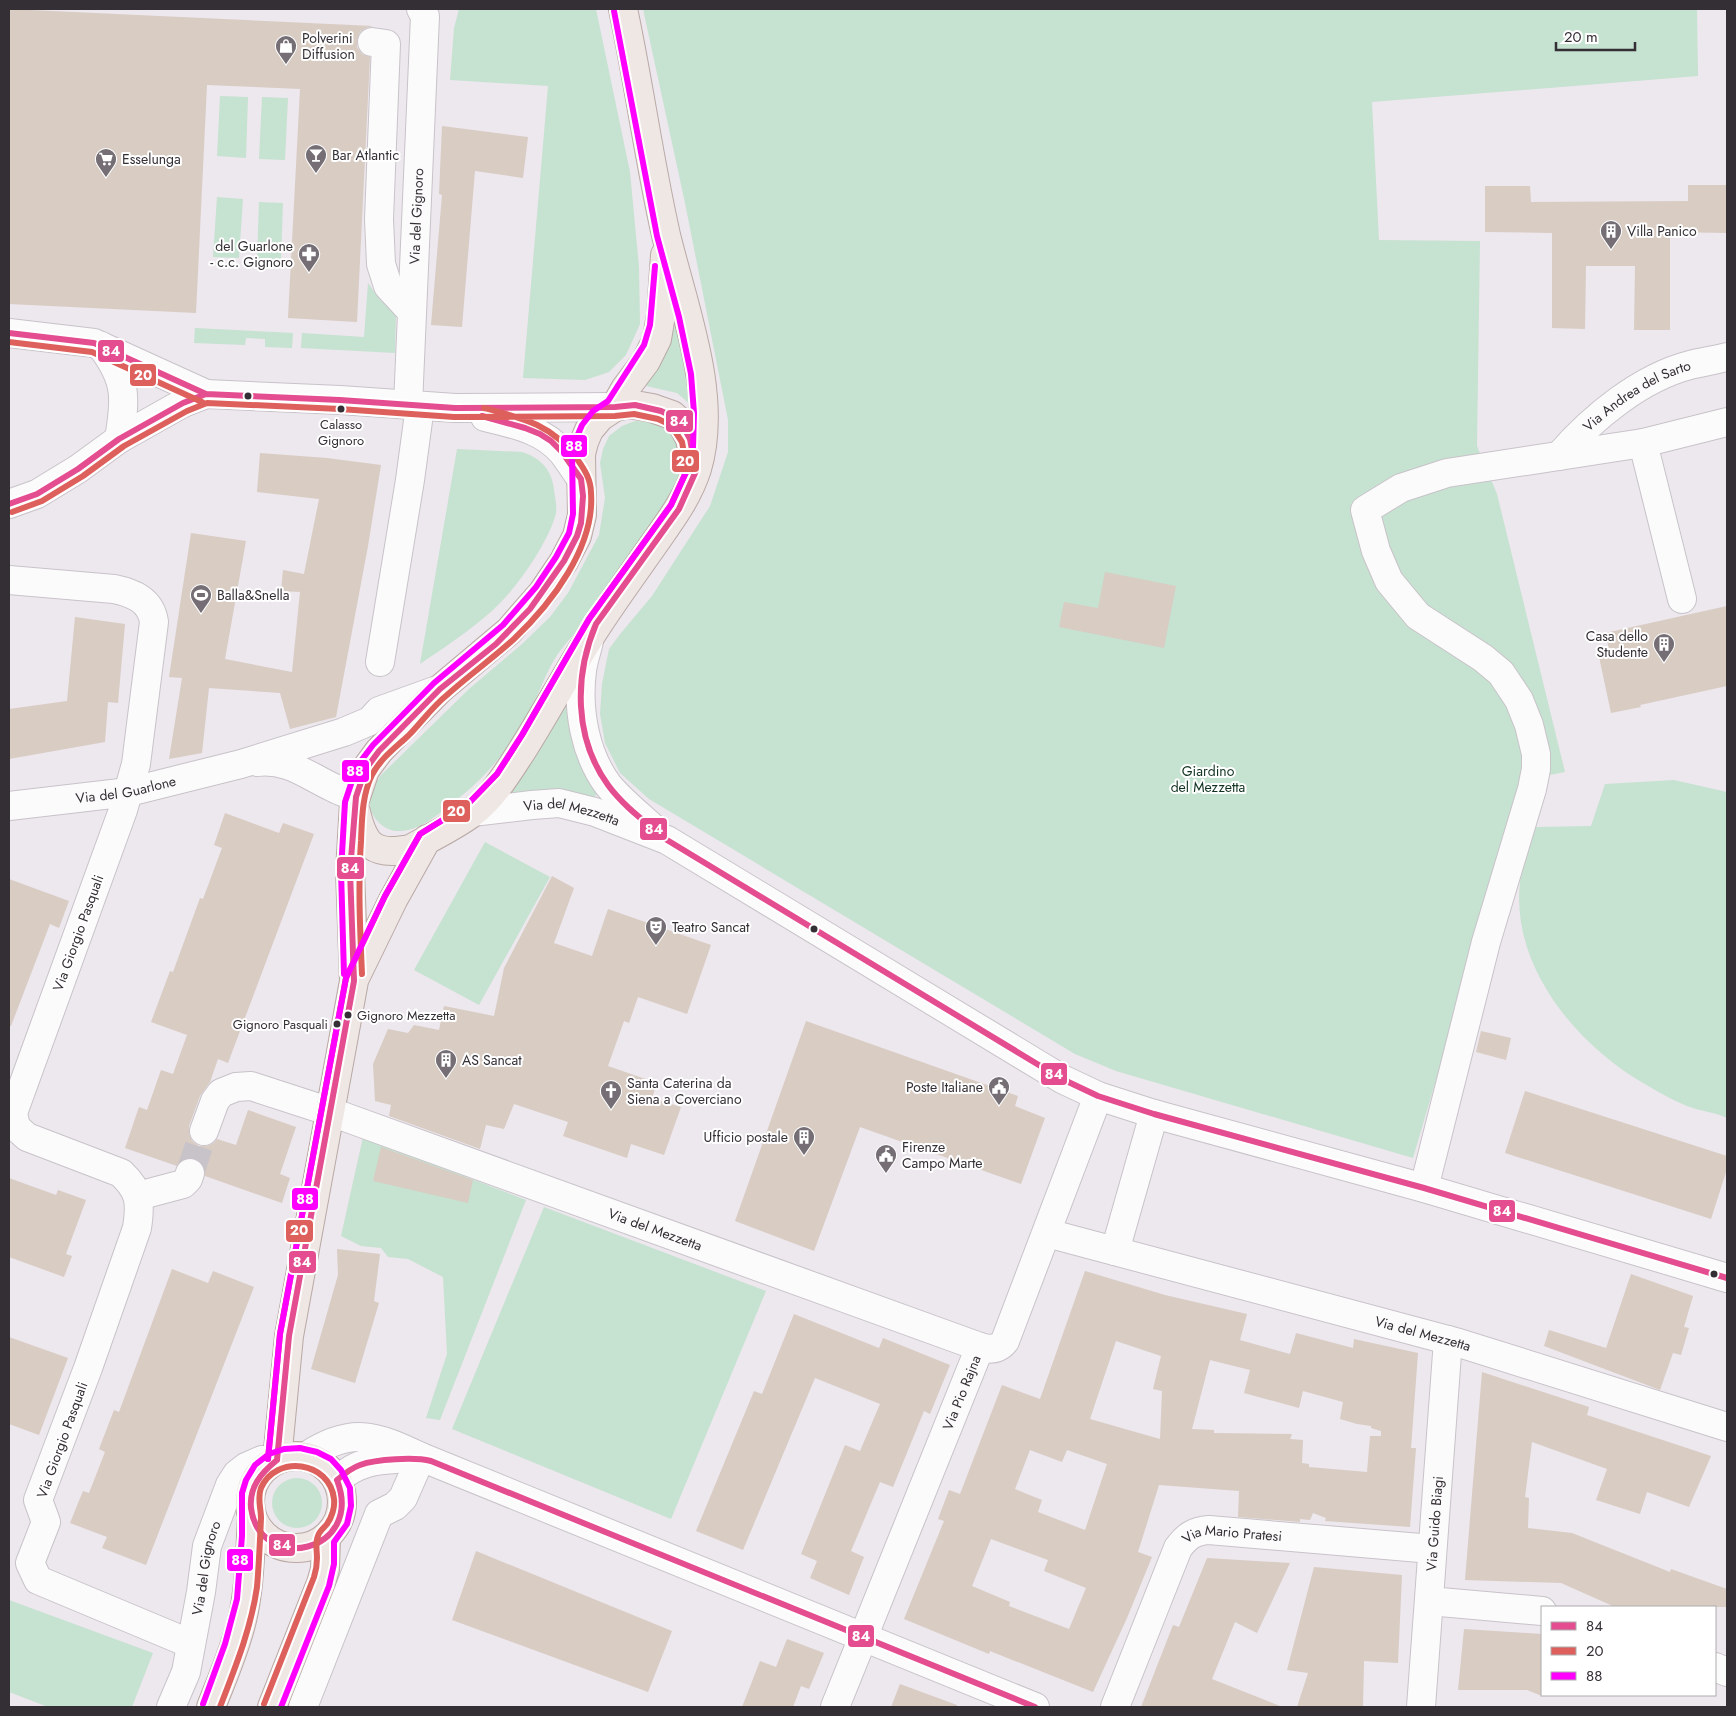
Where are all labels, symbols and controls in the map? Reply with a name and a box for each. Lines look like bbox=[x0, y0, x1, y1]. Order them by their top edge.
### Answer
scale bar bbox=[1556, 20, 1635, 52]
text: 20 m bbox=[1564, 26, 1598, 48]
place label: Polverini Diffusion bbox=[302, 28, 355, 64]
shop icon: Polverini Diffusion bbox=[274, 34, 298, 65]
bar icon: Bar Atlantic bbox=[304, 143, 328, 174]
place label: Bar Atlantic bbox=[332, 145, 399, 165]
supermarket icon: Esselunga bbox=[94, 147, 118, 178]
place label: Esselunga bbox=[122, 149, 181, 169]
street label: Via del Gignoro bbox=[404, 167, 428, 265]
building icon: Villa Panico bbox=[1599, 219, 1623, 250]
place label: Villa Panico bbox=[1627, 221, 1697, 241]
place label: del Guarlone - c.c. Gignoro bbox=[210, 236, 293, 272]
pharmacy icon: del Guarlone - c.c. Gignoro bbox=[297, 242, 321, 273]
line badge: 84 bbox=[97, 339, 125, 363]
text: 84 bbox=[102, 341, 120, 361]
street label: Via Andrea del Sarto bbox=[1578, 355, 1693, 436]
line badge: 20 bbox=[129, 363, 157, 387]
text: 20 bbox=[134, 365, 152, 385]
unlabelled marker bbox=[243, 391, 253, 401]
marker: Calasso Gignoro bbox=[336, 404, 346, 414]
line badge: 84 bbox=[665, 409, 694, 433]
text: 84 bbox=[670, 411, 688, 431]
place label: Calasso Gignoro bbox=[318, 415, 364, 450]
line badge: 88 bbox=[560, 434, 588, 458]
text: 88 bbox=[565, 436, 583, 456]
line badge: 20 bbox=[671, 449, 700, 473]
text: 20 bbox=[676, 451, 694, 471]
sports icon: Balla&Snella bbox=[189, 583, 213, 614]
place label: Balla&Snella bbox=[217, 585, 290, 605]
place label: Casa dello Studente bbox=[1586, 626, 1648, 662]
building icon: Casa dello Studente bbox=[1652, 632, 1676, 663]
line badge: 88 bbox=[341, 759, 370, 783]
text: 88 bbox=[346, 761, 364, 781]
park label: Giardino del Mezzetta bbox=[1171, 761, 1245, 797]
street label: Via del Guarlone bbox=[75, 771, 178, 808]
street label: Via del Mezzetta bbox=[522, 793, 623, 831]
line badge: 20 bbox=[442, 799, 471, 823]
text: 20 bbox=[447, 801, 465, 821]
line badge: 84 bbox=[639, 817, 668, 841]
text: 84 bbox=[645, 819, 663, 839]
line badge: 84 bbox=[336, 856, 365, 880]
text: 84 bbox=[341, 858, 359, 878]
street label: Via Giorgio Pasquali bbox=[48, 872, 108, 994]
theatre icon: Teatro Sancat bbox=[644, 915, 668, 946]
place label: Teatro Sancat bbox=[672, 917, 750, 937]
unlabelled marker bbox=[809, 924, 819, 934]
place label: Gignoro Mezzetta bbox=[357, 1006, 455, 1025]
marker: Gignoro Mezzetta bbox=[343, 1010, 353, 1020]
place label: Gignoro Pasquali bbox=[233, 1015, 328, 1034]
marker: Gignoro Pasquali bbox=[332, 1019, 342, 1029]
building icon: AS Sancat bbox=[434, 1048, 458, 1079]
place label: AS Sancat bbox=[462, 1050, 522, 1070]
line badge: 84 bbox=[1040, 1062, 1068, 1086]
text: 84 bbox=[1045, 1064, 1063, 1084]
place label: Santa Caterina da Siena a Coverciano bbox=[627, 1073, 742, 1109]
public building icon: Poste Italiane bbox=[987, 1075, 1011, 1106]
place label: Poste Italiane bbox=[906, 1077, 983, 1097]
church icon: Santa Caterina da Siena a Coverciano bbox=[599, 1079, 623, 1110]
building icon: Ufficio postale bbox=[792, 1125, 816, 1156]
place label: Ufficio postale bbox=[704, 1127, 788, 1147]
place label: Firenze Campo Marte bbox=[902, 1137, 983, 1173]
public building icon: Firenze Campo Marte bbox=[874, 1143, 898, 1174]
line badge: 88 bbox=[291, 1187, 319, 1211]
text: 88 bbox=[296, 1189, 314, 1209]
line badge: 84 bbox=[1488, 1199, 1516, 1223]
text: 84 bbox=[1493, 1201, 1511, 1221]
street label: Via del Mezzetta bbox=[605, 1203, 705, 1256]
line badge: 20 bbox=[285, 1219, 314, 1243]
text: 20 bbox=[290, 1220, 308, 1240]
line badge: 84 bbox=[288, 1250, 317, 1274]
text: 84 bbox=[293, 1252, 311, 1272]
unlabelled marker bbox=[1709, 1269, 1719, 1279]
street label: Via del Mezzetta bbox=[1373, 1311, 1473, 1356]
street label: Via Pio Rajna bbox=[938, 1352, 986, 1433]
street label: Via Giorgio Pasquali bbox=[32, 1379, 92, 1501]
street label: Via Guido Biagi bbox=[1421, 1475, 1448, 1572]
street label: Via del Gignoro bbox=[187, 1518, 226, 1617]
street label: Via Mario Pratesi bbox=[1178, 1520, 1283, 1548]
line badge: 84 bbox=[268, 1533, 296, 1557]
text: 84 bbox=[273, 1535, 291, 1555]
line badge: 88 bbox=[226, 1548, 254, 1572]
text: 88 bbox=[231, 1550, 249, 1570]
legend bbox=[1541, 1606, 1716, 1696]
text: 84 bbox=[1586, 1615, 1603, 1637]
line badge: 84 bbox=[847, 1624, 875, 1648]
text: 84 bbox=[852, 1626, 870, 1646]
text: 20 bbox=[1586, 1640, 1604, 1662]
text: 88 bbox=[1586, 1665, 1602, 1687]

